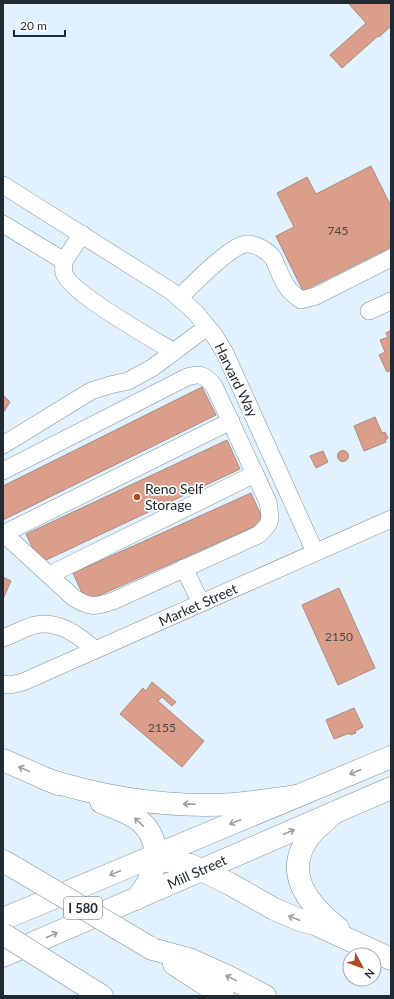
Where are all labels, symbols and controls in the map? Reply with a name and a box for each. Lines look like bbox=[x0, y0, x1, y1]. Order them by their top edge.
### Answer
scale bar bbox=[14, 12, 65, 38]
text: 20 m bbox=[20, 18, 47, 33]
house number: 745 bbox=[328, 223, 348, 238]
street label: Harvard Way bbox=[211, 340, 262, 420]
place label: Reno Self Storage bbox=[145, 480, 203, 513]
marker: Reno Self Storage bbox=[132, 492, 142, 502]
street label: Market Street bbox=[156, 580, 240, 629]
house number: 2150 bbox=[325, 629, 353, 644]
house number: 2155 bbox=[148, 720, 176, 735]
one-way arrow bbox=[18, 765, 30, 773]
one-way arrow bbox=[349, 769, 361, 776]
one-way arrow bbox=[183, 800, 196, 808]
one-way arrow bbox=[134, 817, 144, 826]
one-way arrow bbox=[230, 819, 242, 827]
one-way arrow bbox=[282, 828, 294, 835]
street label: Mill Street bbox=[164, 851, 229, 892]
one-way arrow bbox=[110, 869, 122, 877]
road number: I 580 bbox=[64, 897, 102, 919]
one-way arrow bbox=[289, 913, 301, 921]
one-way arrow bbox=[45, 931, 57, 938]
north arrow bbox=[342, 947, 382, 987]
text: N bbox=[362, 966, 378, 981]
one-way arrow bbox=[225, 974, 237, 981]

